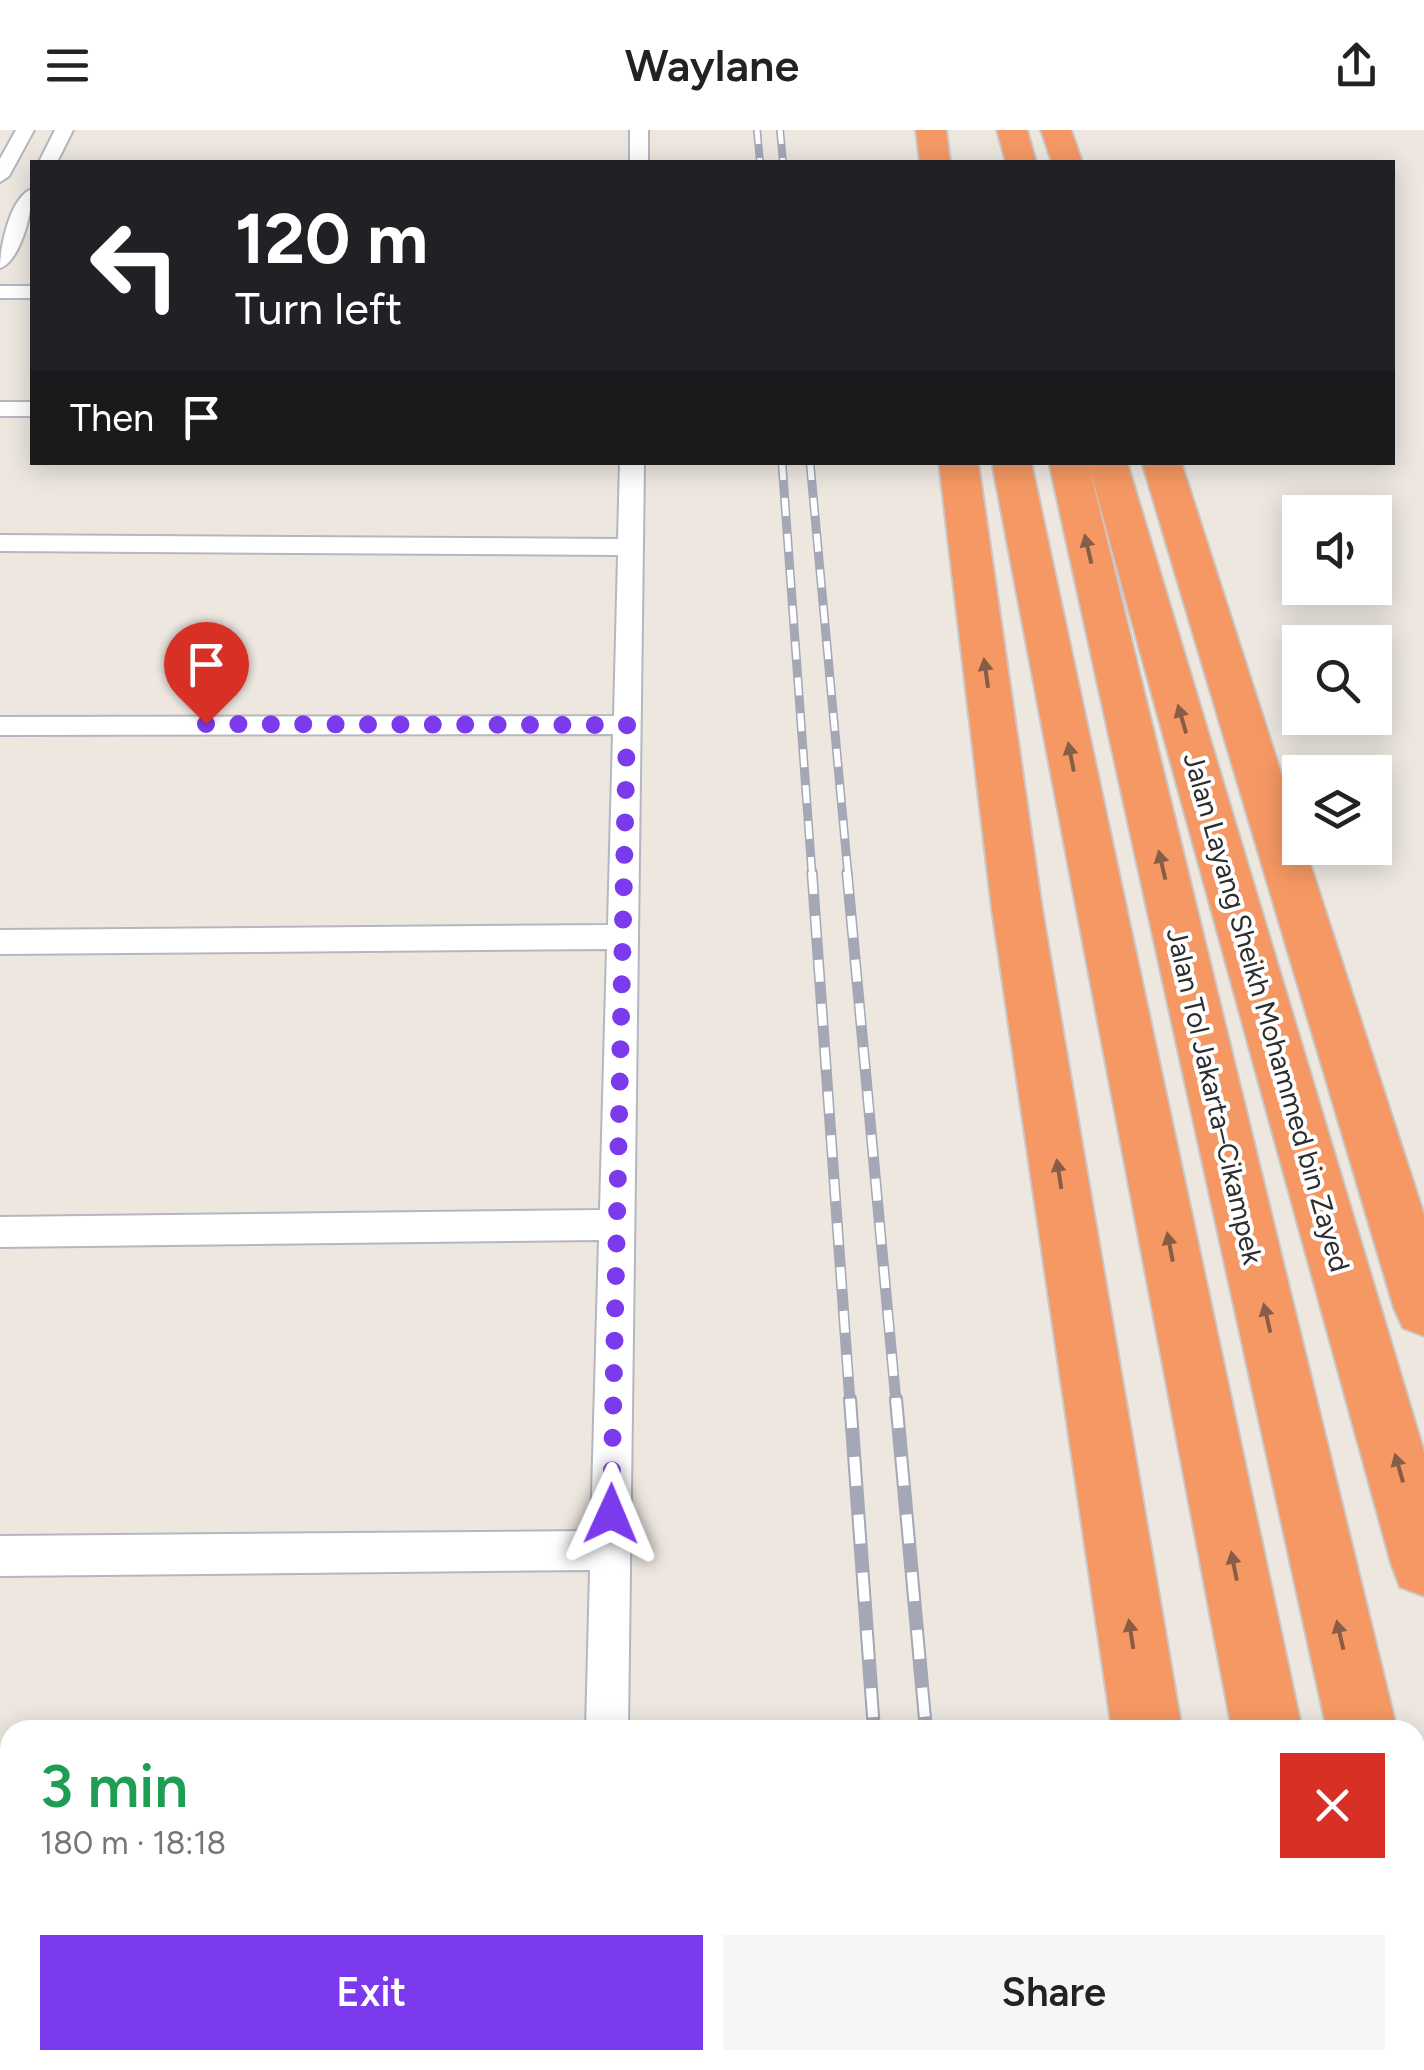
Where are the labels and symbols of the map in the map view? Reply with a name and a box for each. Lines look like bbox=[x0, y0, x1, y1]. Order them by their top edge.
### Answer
one-way arrow bbox=[1080, 533, 1095, 564]
pin bbox=[164, 622, 249, 725]
one-way arrow bbox=[978, 657, 994, 689]
one-way arrow bbox=[1173, 704, 1189, 735]
one-way arrow bbox=[1062, 741, 1078, 772]
street label: Jalan Layang Sheikh Mohammed bin Zayed bbox=[1176, 749, 1358, 1275]
one-way arrow bbox=[1154, 849, 1169, 880]
street label: Jalan Tol Jakarta–Cikampek bbox=[1160, 925, 1270, 1268]
one-way arrow bbox=[1051, 1158, 1066, 1190]
one-way arrow bbox=[1161, 1231, 1177, 1262]
one-way arrow bbox=[1259, 1302, 1274, 1333]
one-way arrow bbox=[1391, 1453, 1406, 1483]
position arrow bbox=[559, 1462, 663, 1566]
one-way arrow bbox=[1226, 1550, 1242, 1581]
one-way arrow bbox=[1123, 1617, 1139, 1649]
one-way arrow bbox=[1332, 1619, 1347, 1650]

